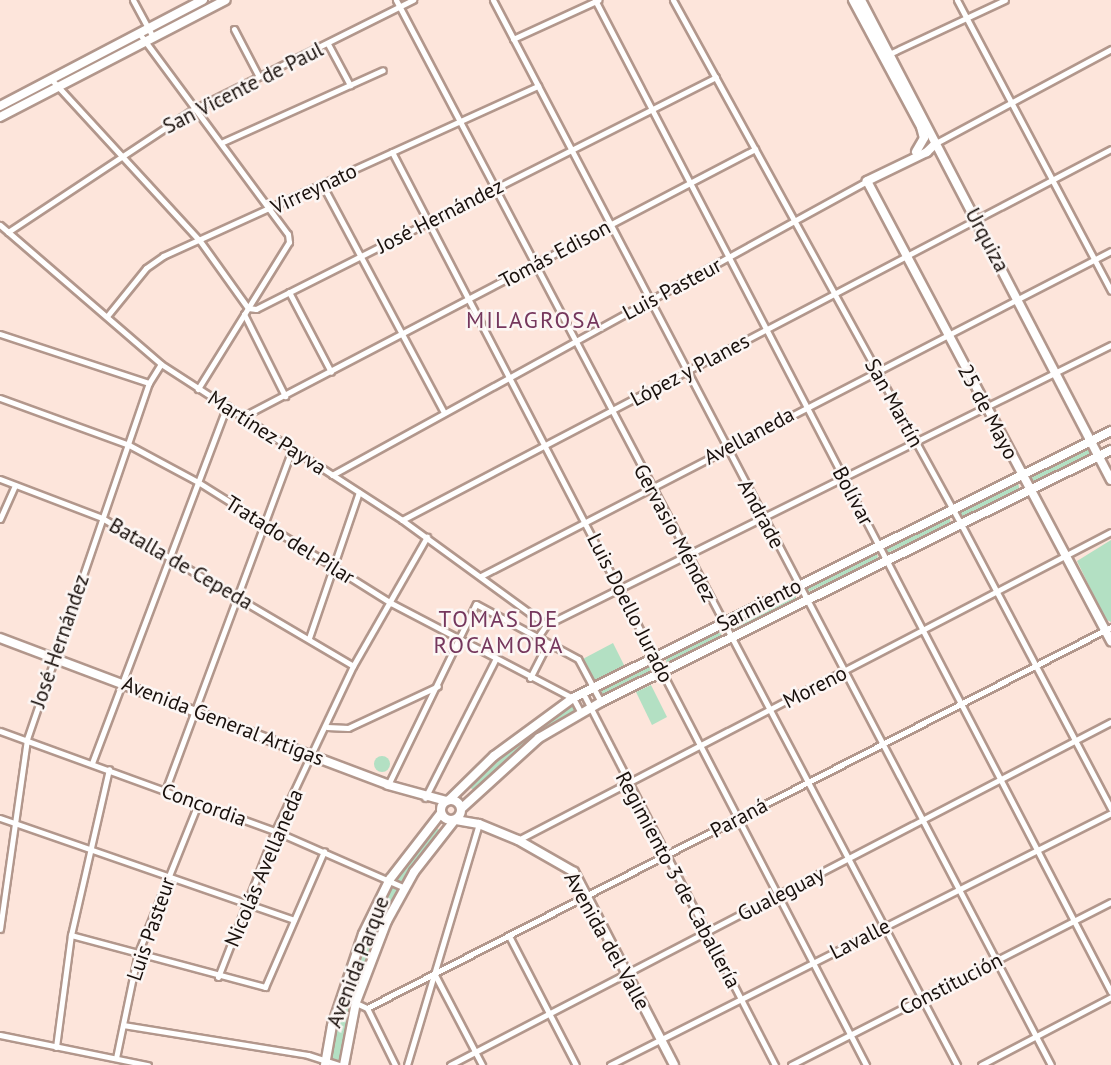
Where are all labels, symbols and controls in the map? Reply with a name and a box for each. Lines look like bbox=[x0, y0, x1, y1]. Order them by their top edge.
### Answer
street label: San Vicente de Paul bbox=[158, 37, 328, 139]
street label: Virreynato bbox=[267, 158, 361, 220]
street label: José Hernández bbox=[372, 173, 508, 259]
street label: Urquiza bbox=[960, 204, 1014, 276]
street label: Tomás Edison bbox=[495, 214, 615, 294]
street label: Luis Pasteur bbox=[618, 252, 726, 326]
district label: MILAGROSA bbox=[467, 306, 601, 334]
street label: López y Planes bbox=[626, 328, 754, 412]
street label: San Martín bbox=[859, 354, 929, 452]
street label: 25 de Mayo bbox=[952, 360, 1024, 464]
street label: Martínez Payva bbox=[203, 385, 331, 481]
street label: Avellaneda bbox=[700, 402, 798, 470]
street label: Gervasio Méndez bbox=[628, 460, 722, 606]
street label: Bolívar bbox=[827, 462, 879, 530]
street label: Andrade bbox=[732, 475, 790, 553]
street label: Tratado del Pilar bbox=[221, 490, 359, 590]
street label: Batalla de Cepeda bbox=[105, 513, 257, 615]
street label: Luis Doello Jurado bbox=[582, 529, 678, 687]
street label: José Hernández bbox=[25, 571, 95, 711]
street label: Sarmiento bbox=[712, 573, 806, 637]
district label: TOMAS DE ROCAMORA bbox=[435, 605, 563, 659]
street label: Moreno bbox=[779, 660, 851, 714]
street label: Avenida General Artigas bbox=[118, 671, 328, 771]
street label: Regimiento 3 de Caballería bbox=[610, 767, 746, 993]
street label: Concordia bbox=[158, 778, 250, 832]
street label: Nicolás Avellaneda bbox=[219, 785, 309, 951]
street label: Paraná bbox=[706, 793, 772, 843]
street label: Gualeguay bbox=[733, 861, 829, 927]
street label: Avenida del Valle bbox=[559, 867, 655, 1015]
street label: Luis Pasteur bbox=[121, 874, 181, 984]
street label: Avenida Parque bbox=[321, 893, 395, 1031]
street label: Lavalle bbox=[826, 913, 894, 965]
street label: Constitución bbox=[895, 947, 1007, 1021]

